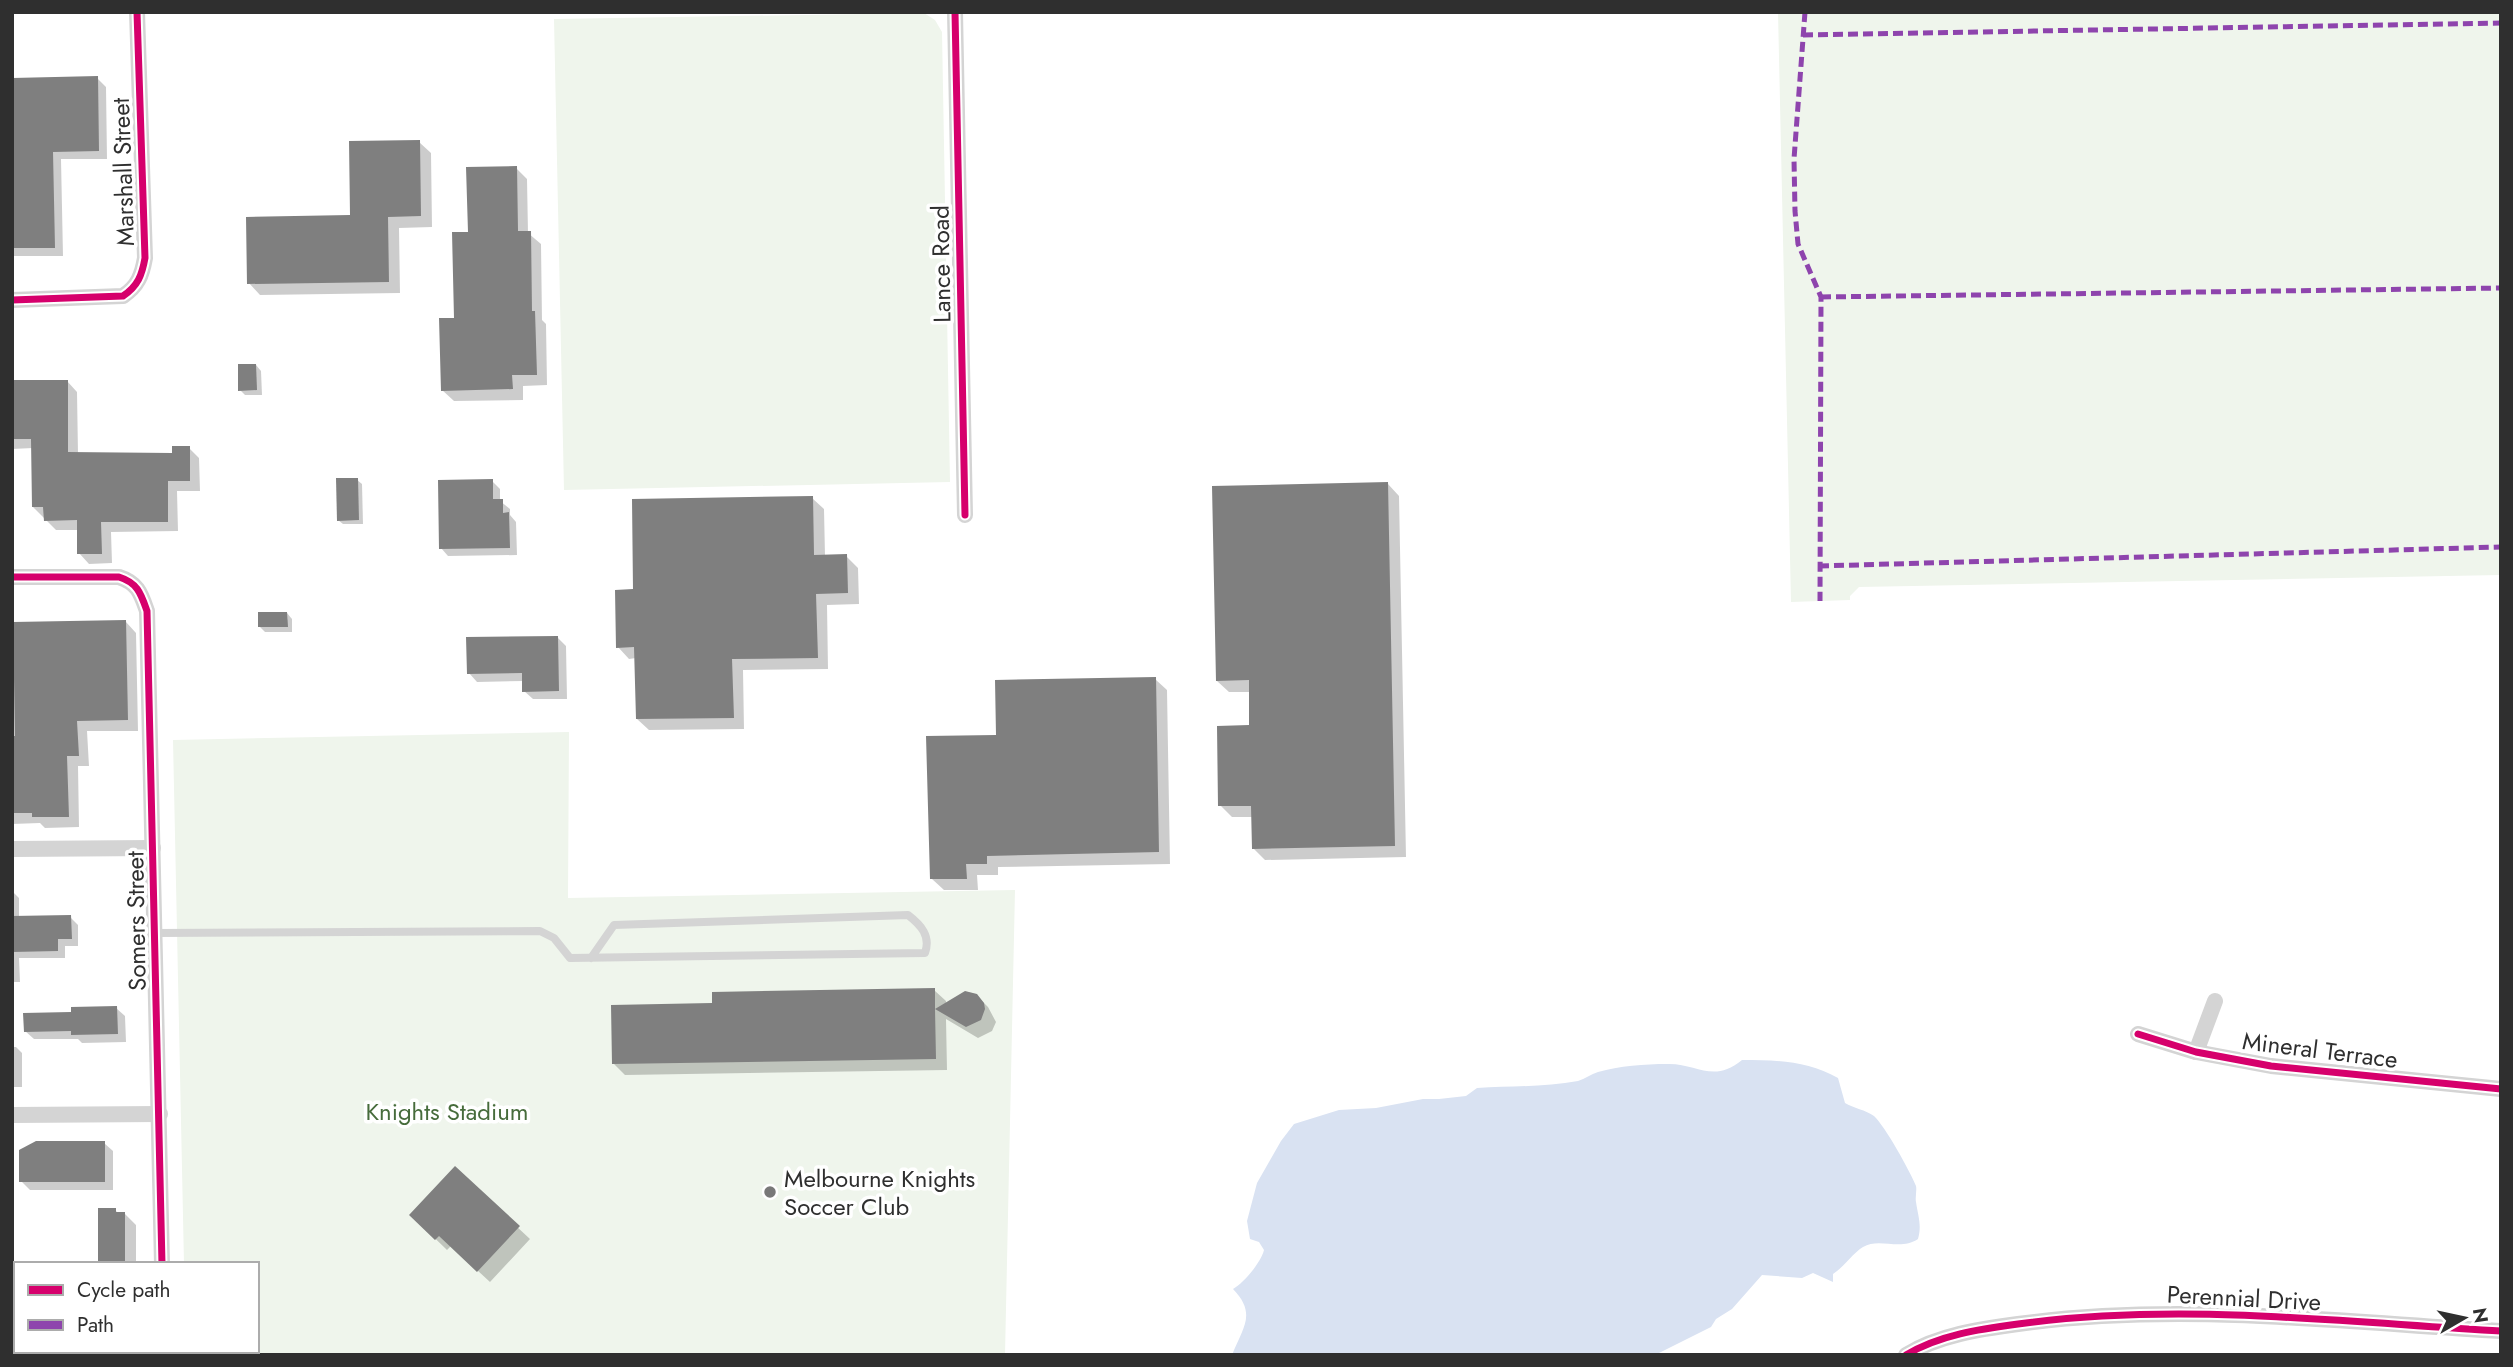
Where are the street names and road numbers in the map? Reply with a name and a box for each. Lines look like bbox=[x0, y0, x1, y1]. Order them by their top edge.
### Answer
street label: Marshall Street bbox=[103, 97, 143, 247]
street label: Lance Road bbox=[922, 205, 960, 323]
street label: Somers Street bbox=[117, 851, 155, 991]
street label: Mineral Terrace bbox=[2240, 1023, 2400, 1077]
street label: Perennial Drive bbox=[2166, 1276, 2322, 1320]

